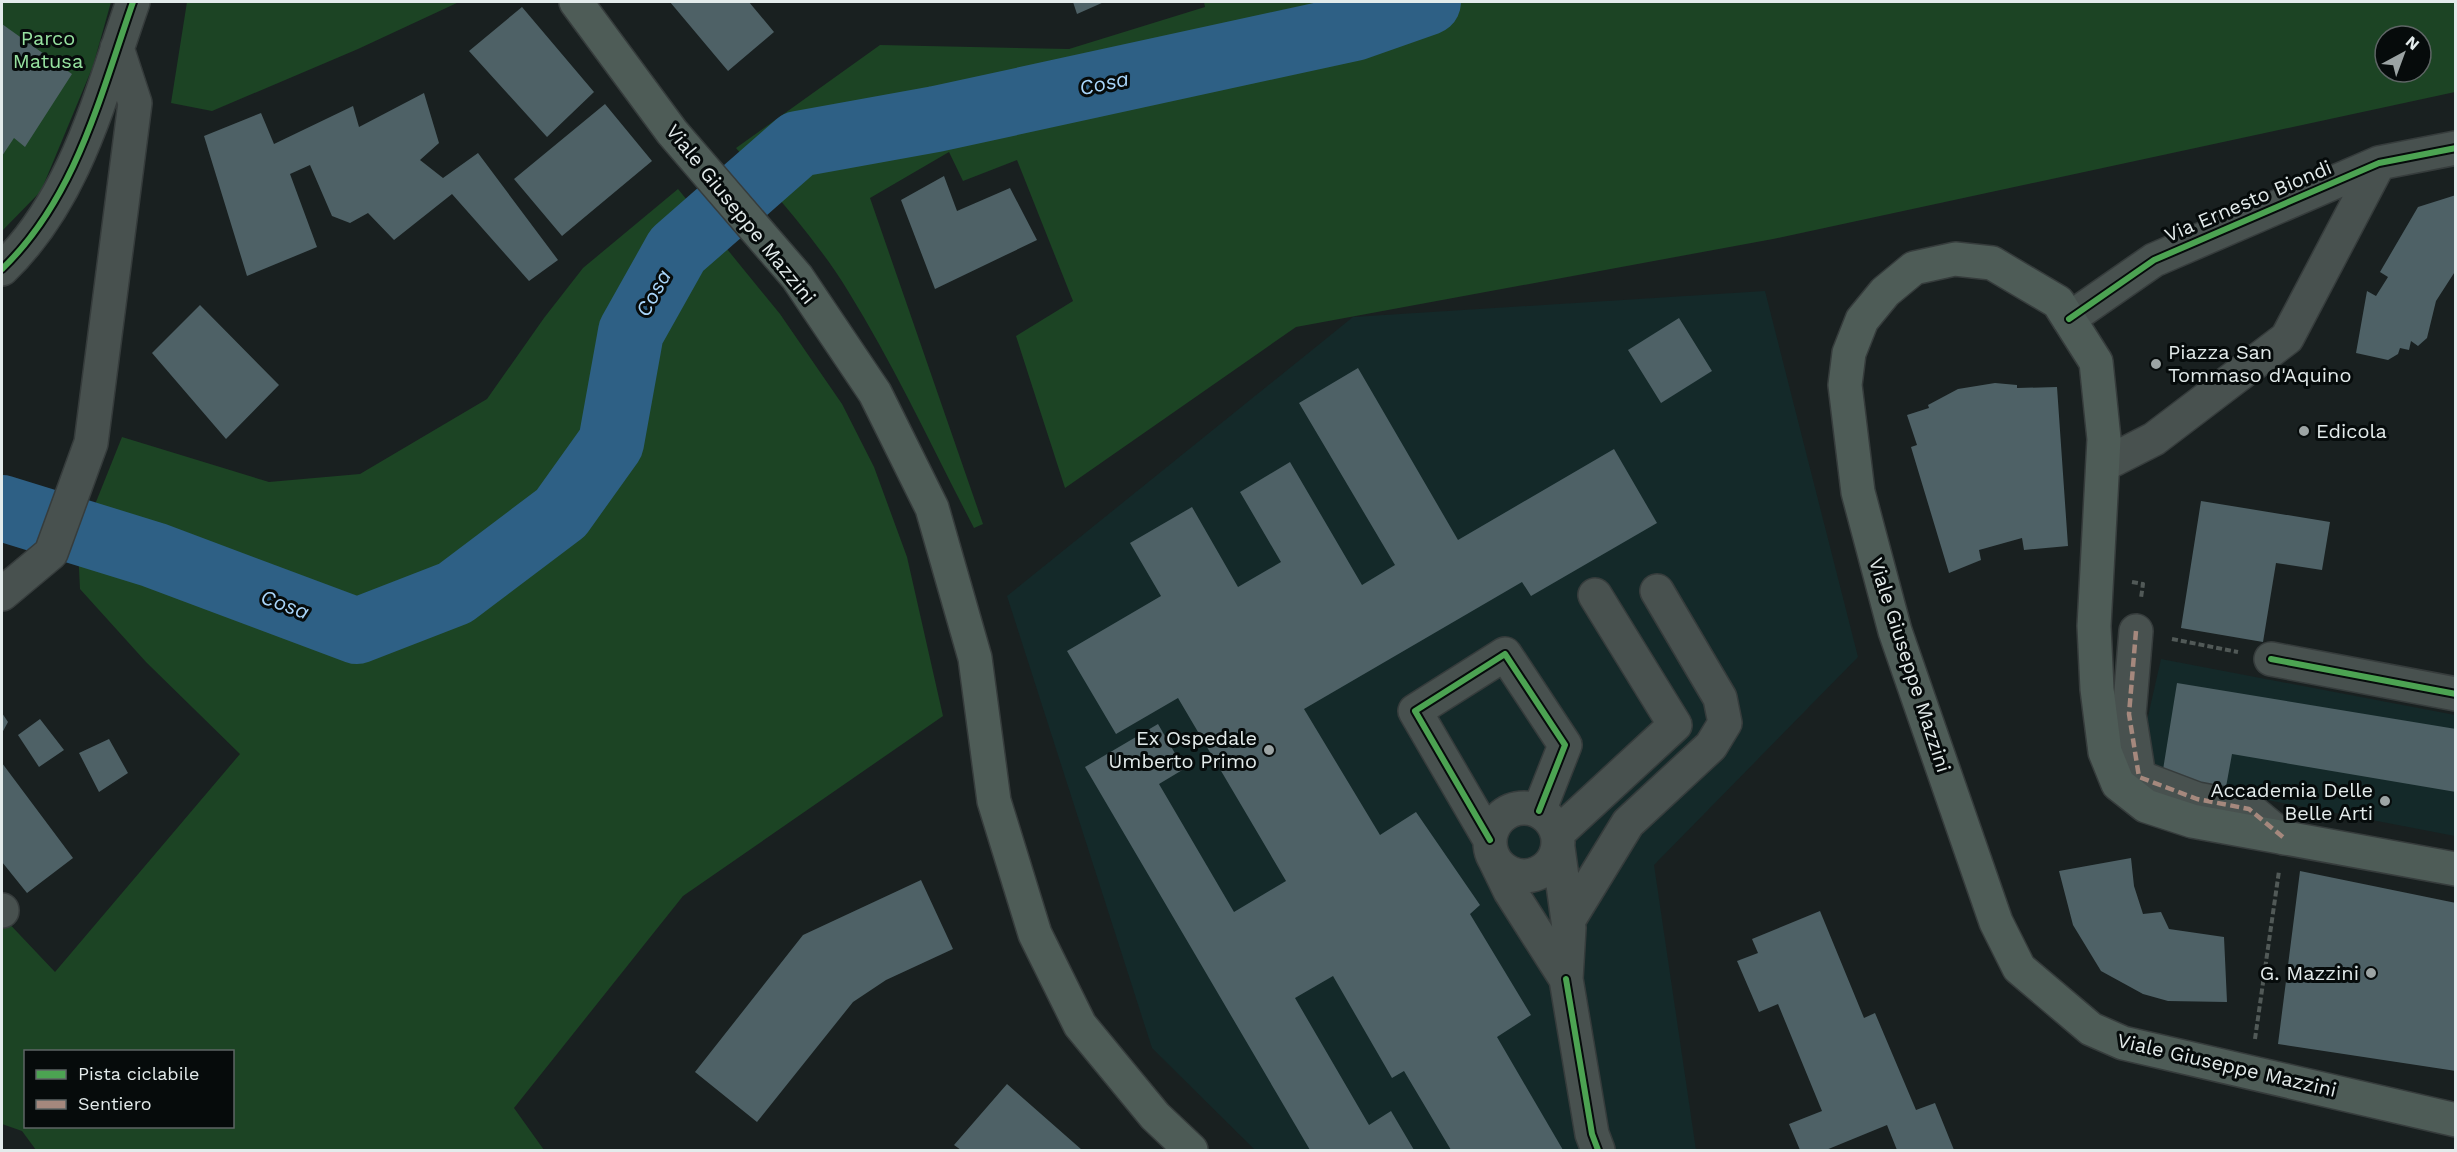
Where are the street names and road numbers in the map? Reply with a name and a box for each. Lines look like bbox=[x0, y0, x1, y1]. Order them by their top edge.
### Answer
street label: Viale Giuseppe Mazzini bbox=[661, 119, 821, 309]
street label: Via Ernesto Biondi bbox=[2161, 155, 2335, 247]
street label: Viale Giuseppe Mazzini bbox=[1864, 555, 1956, 775]
street label: Viale Giuseppe Mazzini bbox=[2115, 1028, 2339, 1102]

